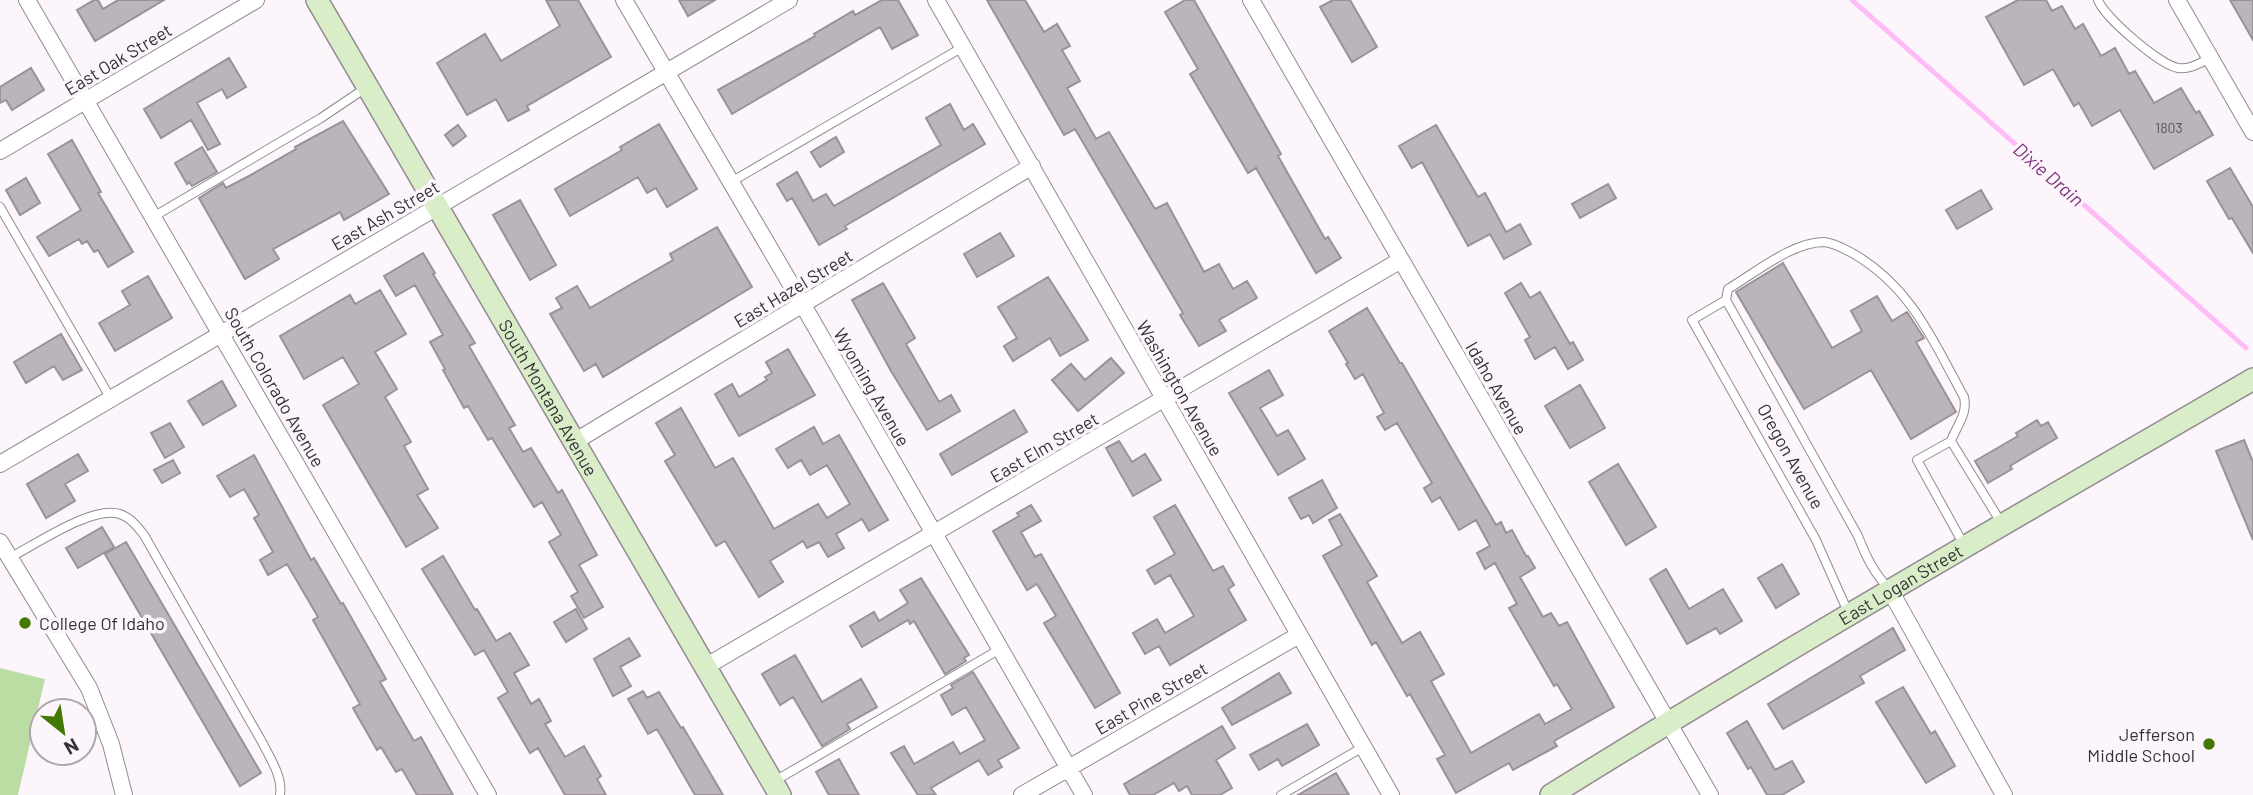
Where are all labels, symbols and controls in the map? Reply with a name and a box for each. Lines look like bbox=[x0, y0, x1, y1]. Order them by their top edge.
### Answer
street label: East Oak Street bbox=[61, 18, 175, 100]
house number: 1803 bbox=[2155, 119, 2183, 136]
water label: Dixie Drain bbox=[2009, 137, 2089, 211]
street label: East Ash Street bbox=[327, 175, 443, 255]
street label: East Hazel Street bbox=[730, 244, 856, 332]
street label: South Colorado Avenue bbox=[220, 303, 330, 471]
street label: South Montana Avenue bbox=[494, 315, 603, 480]
street label: Washington Avenue bbox=[1132, 316, 1228, 460]
street label: Wyoming Avenue bbox=[829, 324, 915, 450]
street label: Idaho Avenue bbox=[1462, 338, 1532, 438]
street label: Oregon Avenue bbox=[1753, 399, 1829, 513]
street label: East Elm Street bbox=[986, 407, 1102, 487]
street label: East Logan Street bbox=[1834, 539, 1967, 629]
place label: College Of Idaho bbox=[39, 612, 165, 634]
marker: College Of Idaho bbox=[17, 615, 33, 631]
street label: East Pine Street bbox=[1091, 657, 1211, 739]
north arrow bbox=[28, 697, 98, 767]
place label: Jefferson Middle School bbox=[2087, 723, 2195, 766]
text: N bbox=[61, 734, 83, 760]
marker: Jefferson Middle School bbox=[2201, 736, 2217, 752]

